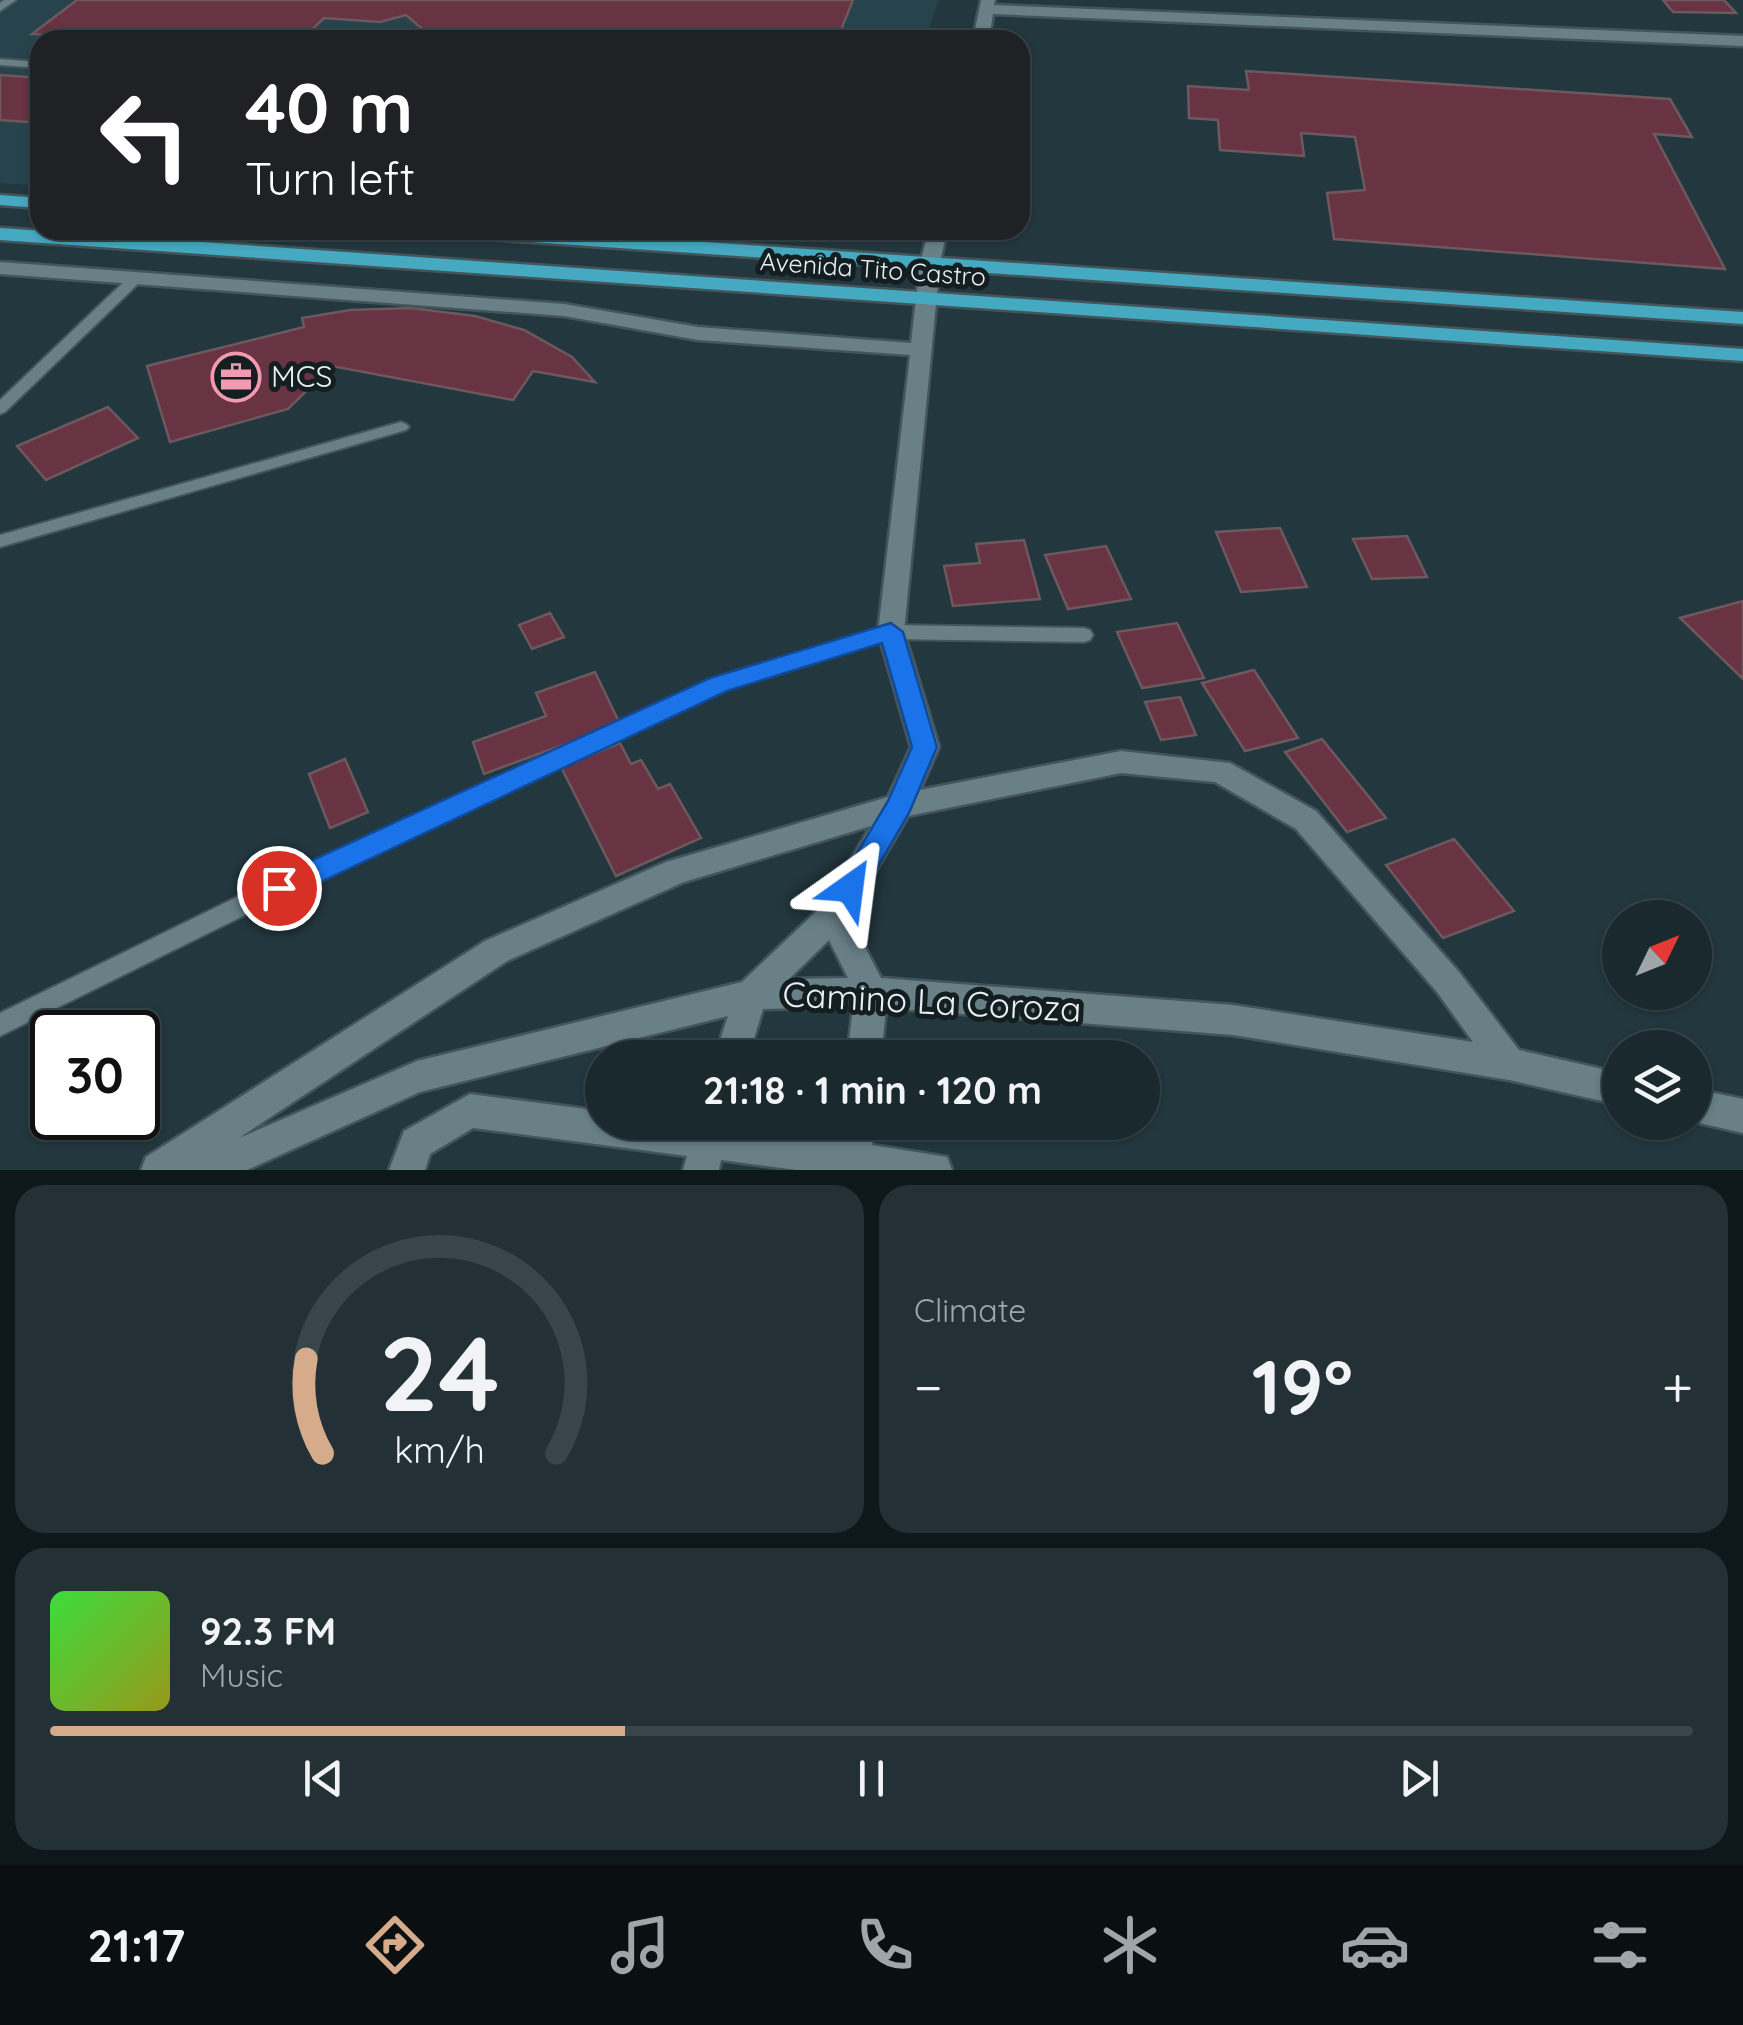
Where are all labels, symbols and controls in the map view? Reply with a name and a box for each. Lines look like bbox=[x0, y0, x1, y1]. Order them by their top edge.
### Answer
text: 40 m bbox=[245, 63, 413, 151]
icon: left bbox=[80, 70, 210, 200]
text: Turn left bbox=[245, 150, 415, 206]
street label: Avenida Tito Castro bbox=[759, 245, 987, 292]
office icon: MCS bbox=[210, 351, 262, 403]
place label: MCS bbox=[271, 357, 332, 395]
position arrow bbox=[798, 836, 902, 940]
pin bbox=[237, 846, 322, 931]
icon: arrive bbox=[252, 861, 307, 916]
north arrow bbox=[1602, 900, 1712, 1010]
map controls bbox=[1602, 900, 1712, 1140]
street label: Camino La Coroza bbox=[781, 971, 1083, 1031]
speed limit sign: 30 bbox=[30, 1010, 160, 1140]
button: layers bbox=[1602, 1030, 1712, 1140]
text: 21:18 · 1 min · 120 m bbox=[703, 1066, 1042, 1114]
text: Climate bbox=[914, 1290, 1026, 1330]
text: 24 bbox=[379, 1307, 500, 1437]
text: 19° bbox=[1252, 1339, 1353, 1433]
text: − bbox=[914, 1352, 943, 1421]
text: + bbox=[1662, 1352, 1693, 1421]
text: km/h bbox=[394, 1427, 485, 1472]
text: 92.3 FM bbox=[200, 1607, 336, 1655]
text: Music bbox=[200, 1655, 283, 1695]
icon: previous bbox=[296, 1751, 351, 1806]
icon: pause bbox=[844, 1751, 899, 1806]
icon: next bbox=[1392, 1751, 1447, 1806]
icon: directions bbox=[360, 1910, 430, 1980]
icon: music bbox=[605, 1910, 675, 1980]
icon: phone bbox=[850, 1910, 920, 1980]
icon: climate bbox=[1095, 1910, 1165, 1980]
icon: car bbox=[1340, 1910, 1410, 1980]
icon: filters bbox=[1585, 1910, 1655, 1980]
text: 21:17 bbox=[88, 1917, 185, 1973]

